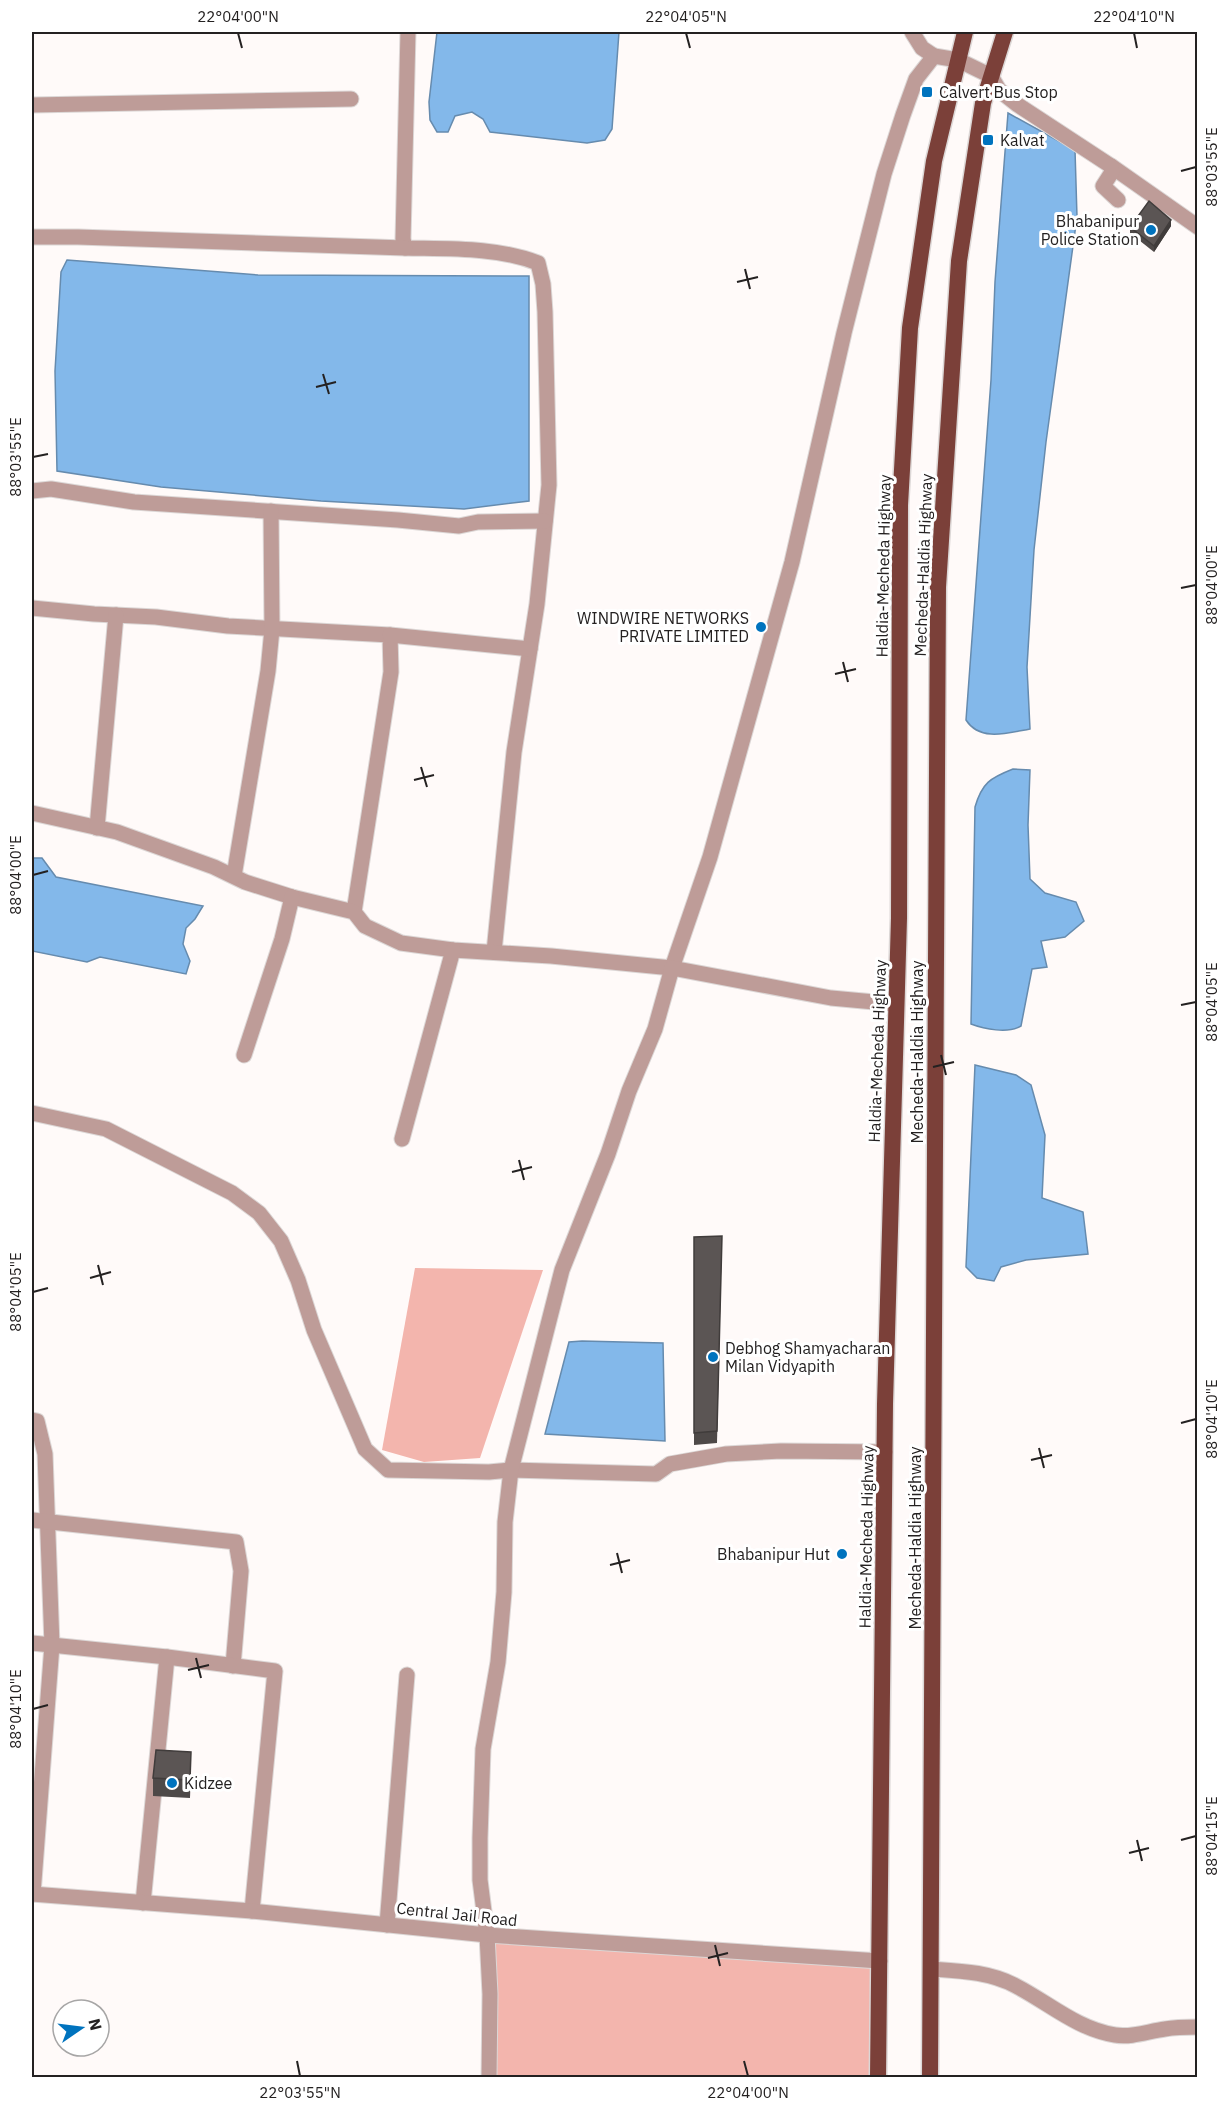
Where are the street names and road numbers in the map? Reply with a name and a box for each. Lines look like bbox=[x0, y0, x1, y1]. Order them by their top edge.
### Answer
street label: Mecheda-Haldia Highway bbox=[910, 473, 936, 657]
street label: Haldia-Mecheda Highway bbox=[871, 474, 895, 658]
street label: Haldia-Mecheda Highway bbox=[864, 959, 890, 1143]
street label: Mecheda-Haldia Highway bbox=[907, 960, 927, 1144]
street label: Haldia-Mecheda Highway bbox=[854, 1445, 878, 1629]
street label: Mecheda-Haldia Highway bbox=[905, 1446, 925, 1630]
street label: Central Jail Road bbox=[396, 1898, 518, 1930]

